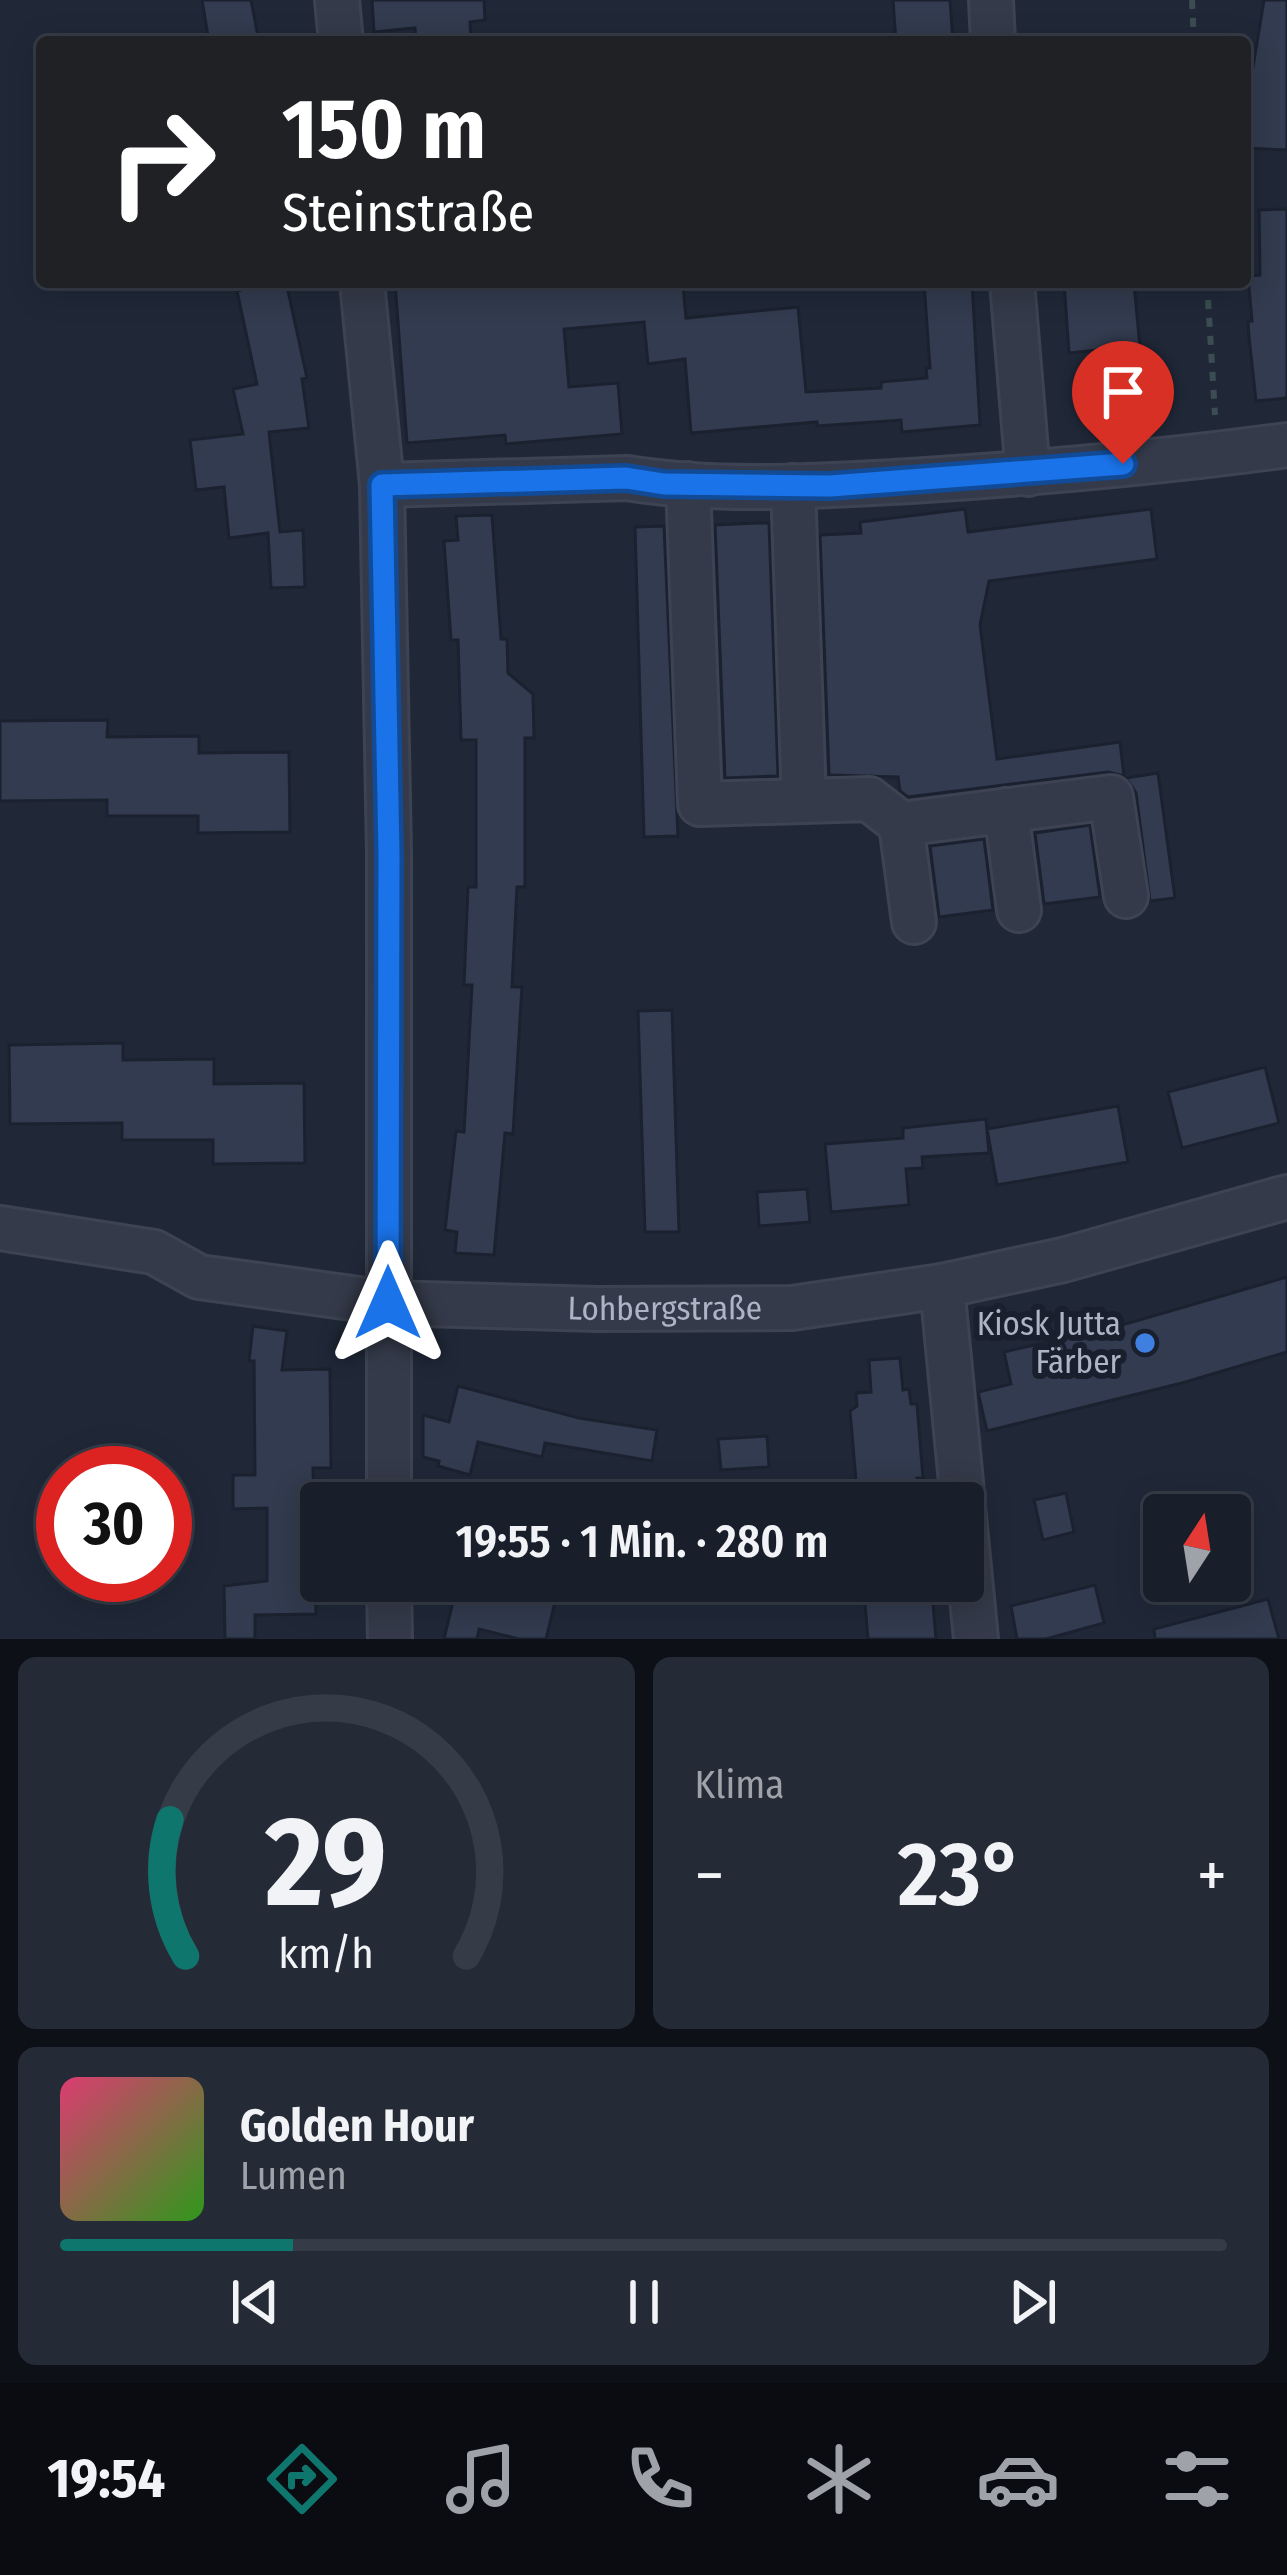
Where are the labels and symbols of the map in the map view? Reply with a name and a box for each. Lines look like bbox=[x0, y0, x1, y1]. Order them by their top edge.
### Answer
pin bbox=[1072, 341, 1174, 464]
position arrow bbox=[325, 1240, 451, 1366]
street label: Lohbergstraße bbox=[567, 1288, 762, 1329]
place label: Kiosk Jutta Färber bbox=[977, 1304, 1121, 1382]
marker: Kiosk Jutta Färber bbox=[1132, 1330, 1158, 1356]
speed limit sign: 30 bbox=[36, 1446, 192, 1602]
north arrow bbox=[1143, 1494, 1251, 1602]

